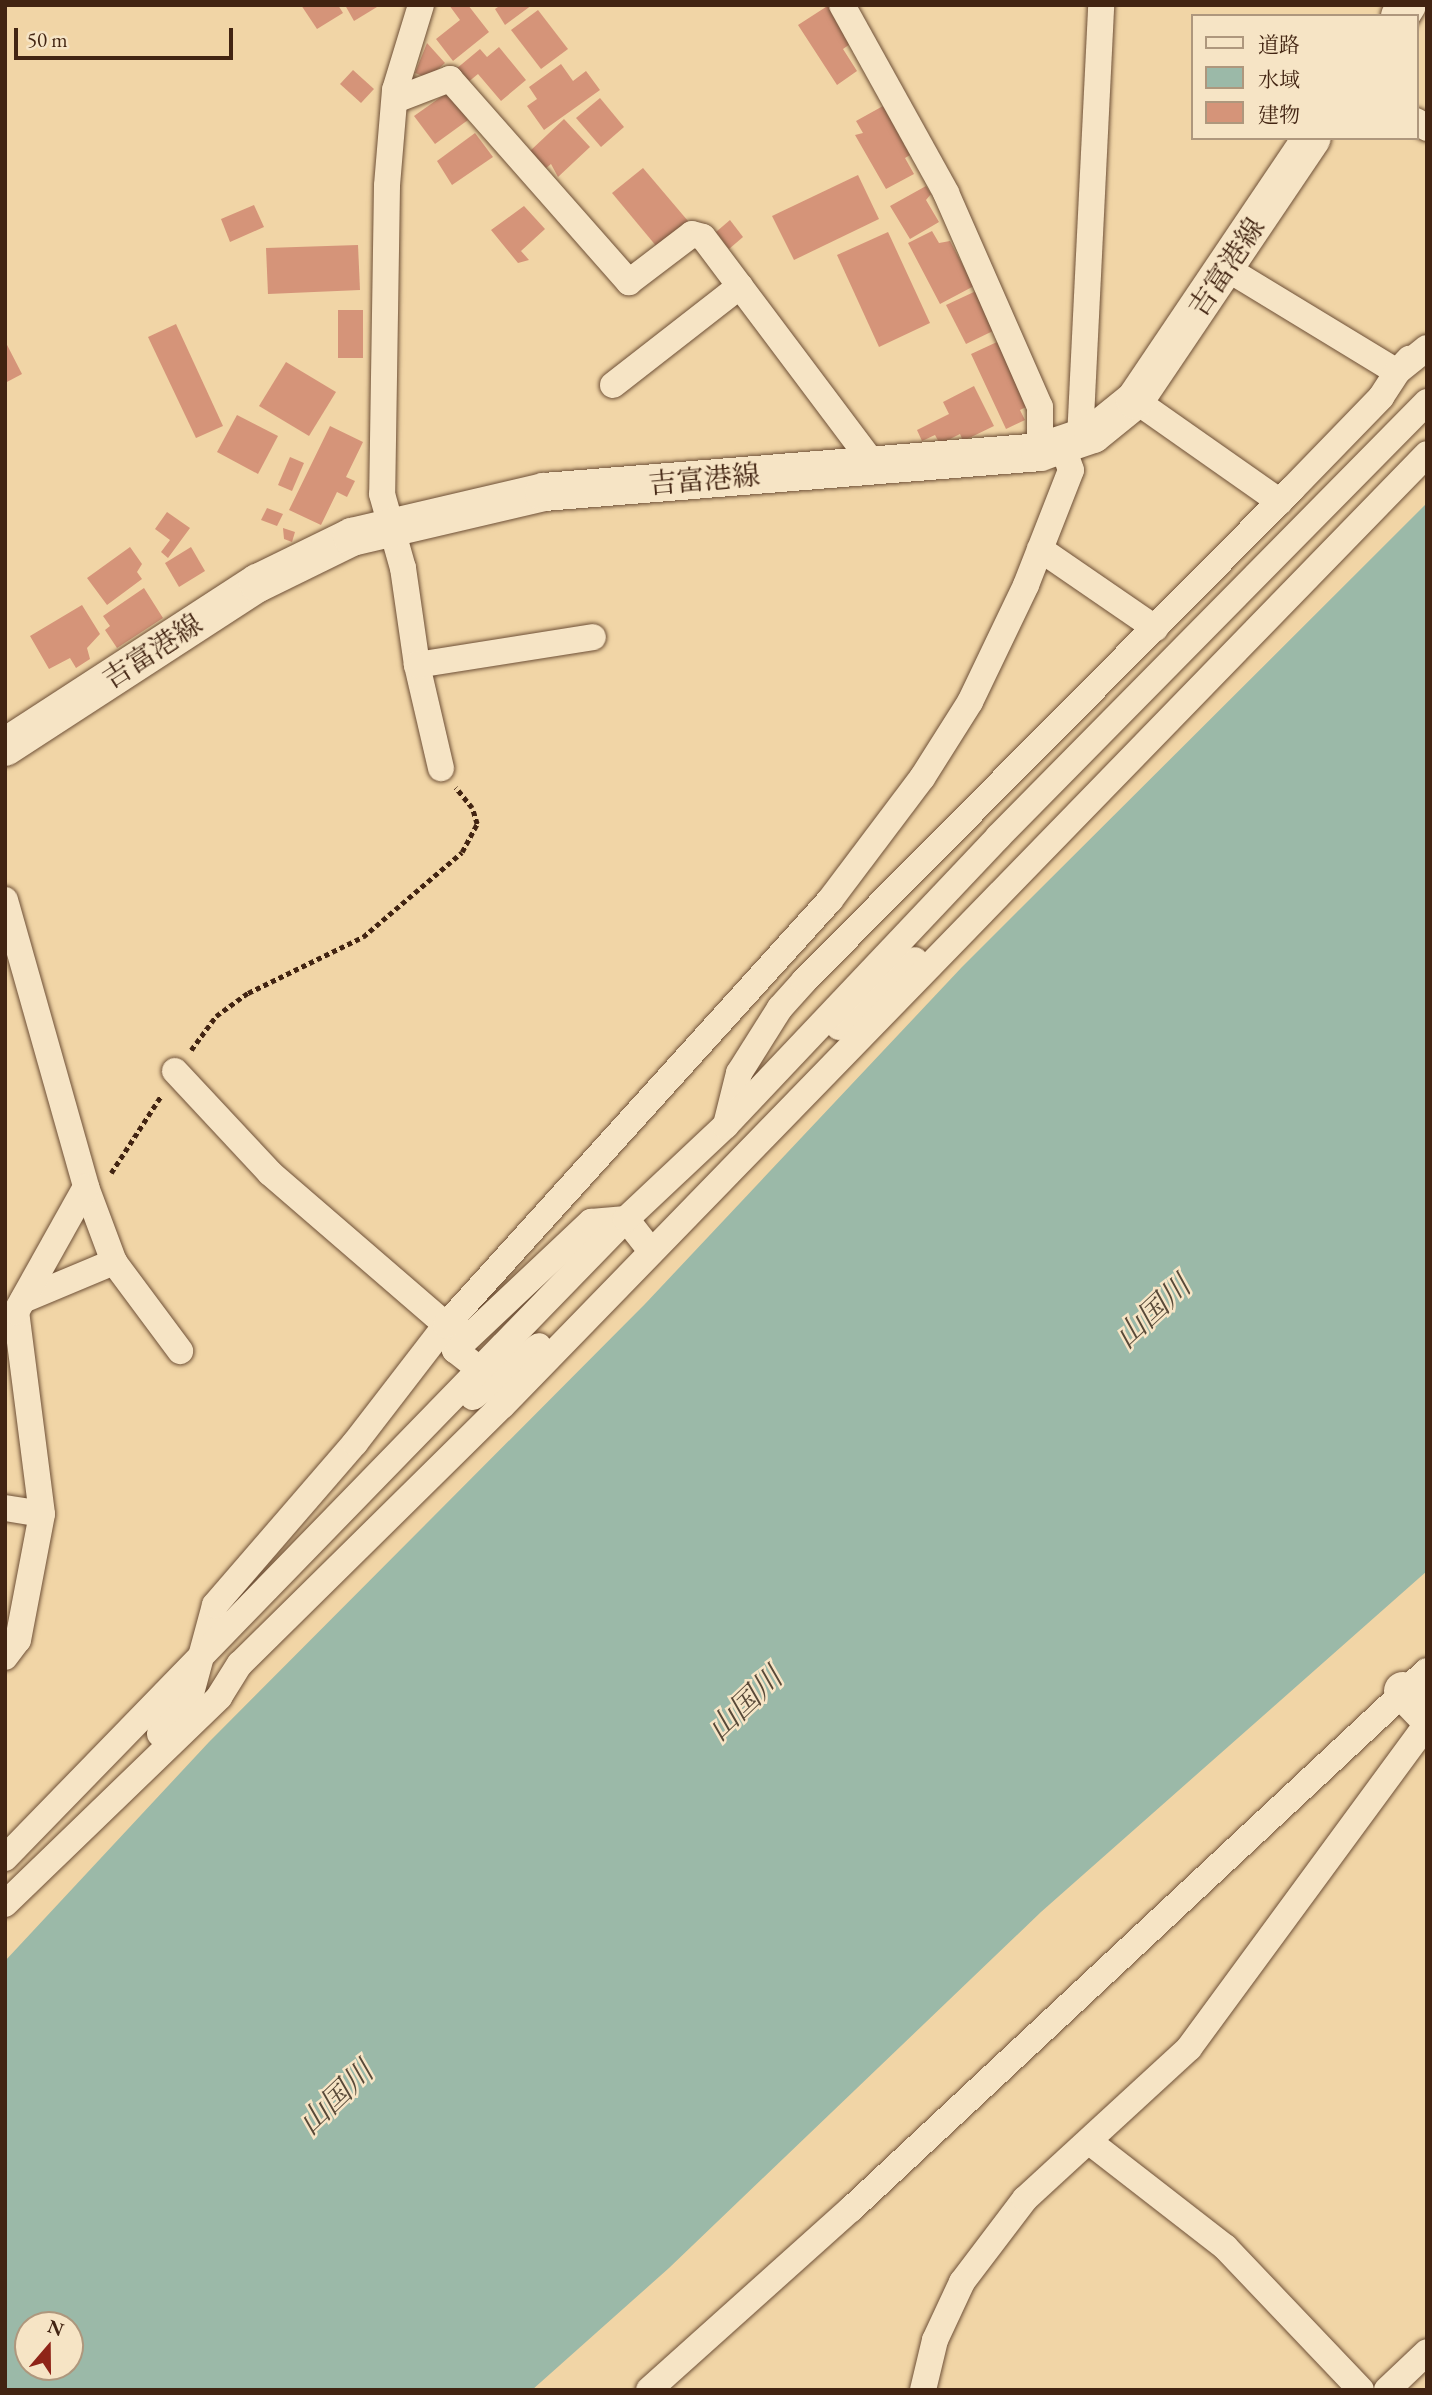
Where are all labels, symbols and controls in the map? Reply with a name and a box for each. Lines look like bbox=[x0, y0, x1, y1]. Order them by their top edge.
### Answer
scale bar bbox=[18, 14, 236, 58]
legend bbox=[1190, 14, 1418, 140]
text: 50 m bbox=[27, 26, 68, 53]
text: 道路 bbox=[1258, 31, 1300, 58]
text: 水域 bbox=[1258, 66, 1300, 93]
text: 建物 bbox=[1258, 101, 1300, 128]
street label: 吉富港線 bbox=[1181, 211, 1271, 323]
street label: 吉富港線 bbox=[647, 457, 761, 501]
street label: 吉富港線 bbox=[96, 606, 208, 696]
water label: 山国川 bbox=[1108, 1268, 1198, 1356]
water label: 山国川 bbox=[700, 1660, 790, 1748]
water label: 山国川 bbox=[291, 2054, 381, 2142]
north arrow bbox=[14, 2311, 84, 2381]
text: N bbox=[44, 2313, 67, 2342]

